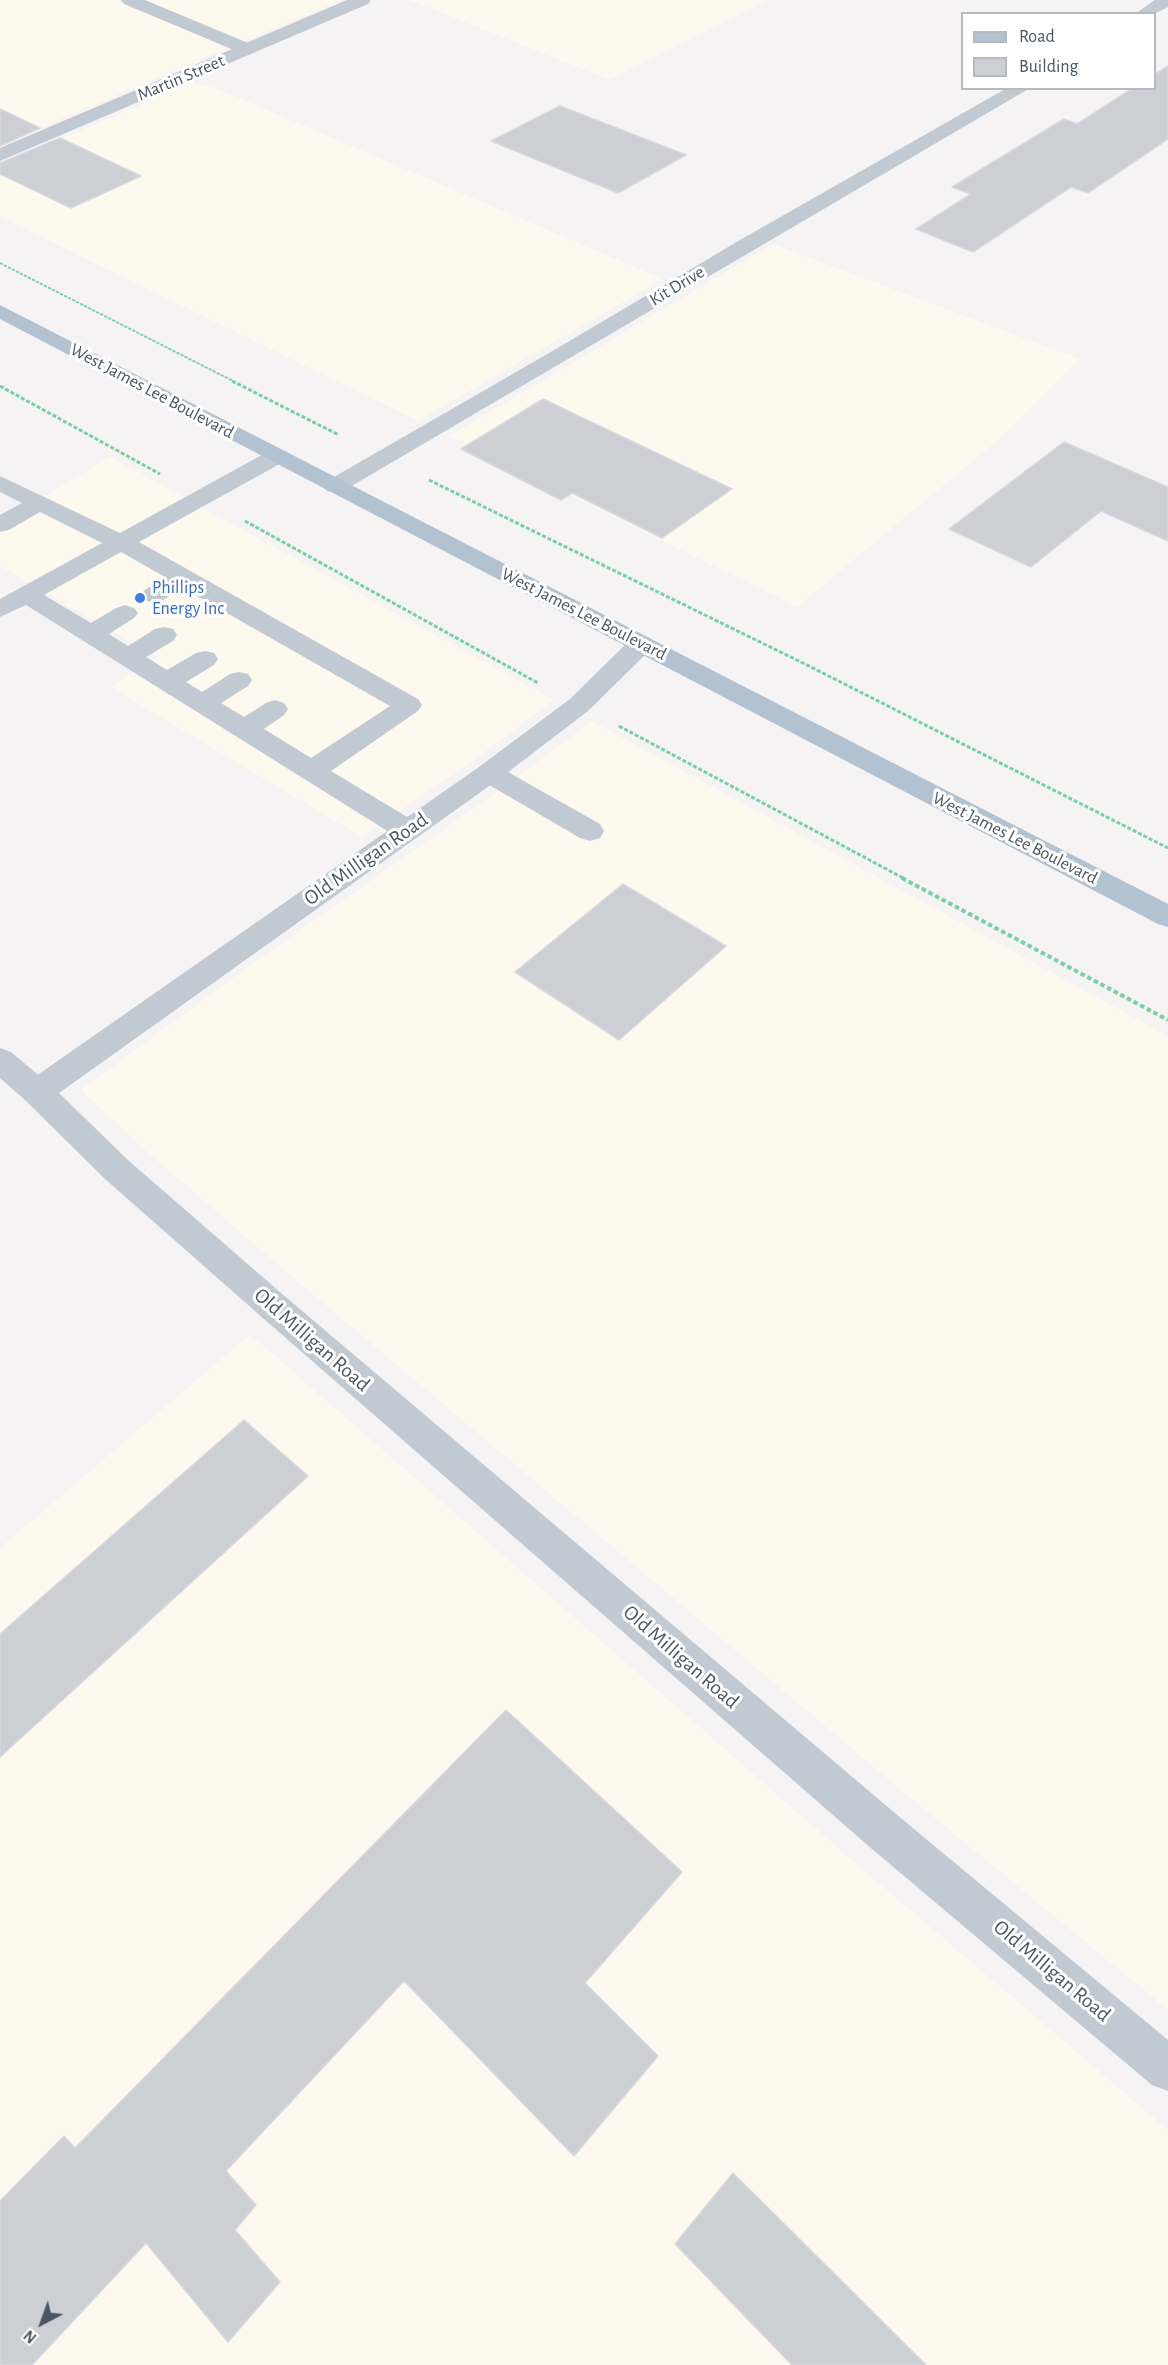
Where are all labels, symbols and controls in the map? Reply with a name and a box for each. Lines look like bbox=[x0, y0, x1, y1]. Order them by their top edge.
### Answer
legend bbox=[961, 12, 1156, 90]
text: Road bbox=[1019, 28, 1055, 46]
street label: Martin Street bbox=[134, 50, 228, 106]
text: Building bbox=[1019, 58, 1078, 76]
street label: Kit Drive bbox=[646, 261, 708, 311]
street label: West James Lee Boulevard bbox=[66, 339, 238, 443]
street label: West James Lee Boulevard bbox=[498, 563, 670, 665]
place label: Phillips Energy Inc bbox=[152, 577, 224, 620]
marker: Phillips Energy Inc bbox=[133, 591, 147, 605]
street label: West James Lee Boulevard bbox=[929, 787, 1101, 889]
street label: Old Milligan Road bbox=[299, 807, 433, 911]
street label: Old Milligan Road bbox=[249, 1283, 375, 1397]
street label: Old Milligan Road bbox=[618, 1600, 744, 1714]
street label: Old Milligan Road bbox=[988, 1915, 1116, 2027]
north arrow bbox=[12, 2293, 72, 2353]
text: N bbox=[21, 2327, 40, 2346]

